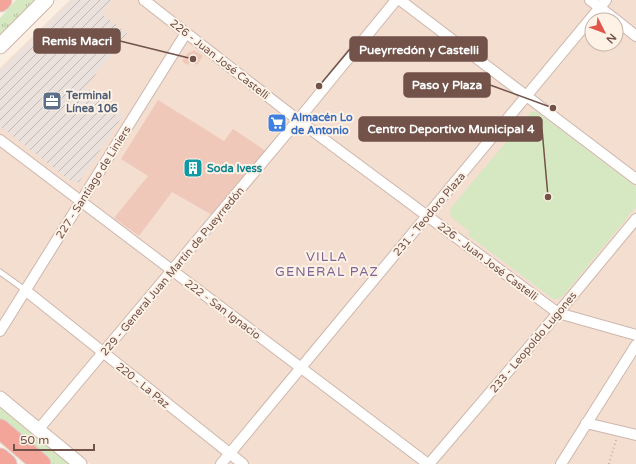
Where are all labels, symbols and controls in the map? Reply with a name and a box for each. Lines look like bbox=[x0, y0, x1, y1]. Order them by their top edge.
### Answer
north arrow bbox=[584, 12, 624, 52]
street label: 226 - Juan José Castelli bbox=[167, 17, 272, 102]
callout: Remis Macri bbox=[34, 29, 120, 53]
text: N bbox=[603, 31, 619, 46]
text: Remis Macri bbox=[42, 34, 112, 48]
callout: Pueyrredón y Castelli bbox=[350, 37, 487, 61]
text: Pueyrredón y Castelli bbox=[359, 43, 479, 58]
callout: Paso y Plaza bbox=[404, 73, 490, 97]
text: Paso y Plaza bbox=[412, 78, 483, 93]
place label: Terminal Línea 106 bbox=[65, 89, 118, 115]
office icon: Terminal Línea 106 bbox=[41, 90, 63, 112]
place label: Almacén Lo de Antonio bbox=[291, 111, 353, 137]
supermarket icon: Almacén Lo de Antonio bbox=[266, 112, 288, 134]
callout: Centro Deportivo Municipal 4 bbox=[359, 117, 542, 141]
text: Centro Deportivo Municipal 4 bbox=[367, 122, 535, 137]
street label: 227 - Santiago de Liniers bbox=[53, 124, 133, 241]
building icon: Soda Ivess bbox=[182, 157, 204, 179]
place label: Soda Ivess bbox=[207, 162, 263, 175]
street label: 231 - Teodoro Plaza bbox=[391, 170, 468, 259]
street label: 229 - General Juan Martín de Pueyrredón bbox=[98, 184, 247, 358]
street label: 226 - Juan José Castelli bbox=[435, 219, 540, 303]
district label: VILLA GENERAL PAZ bbox=[275, 249, 379, 280]
street label: 222 - San Ignacio bbox=[182, 277, 263, 342]
street label: 233 - Leopoldo Lugones bbox=[487, 289, 579, 395]
street label: 220 - La Paz bbox=[113, 360, 172, 411]
scale bar bbox=[14, 426, 94, 452]
text: 50 m bbox=[20, 433, 49, 447]

